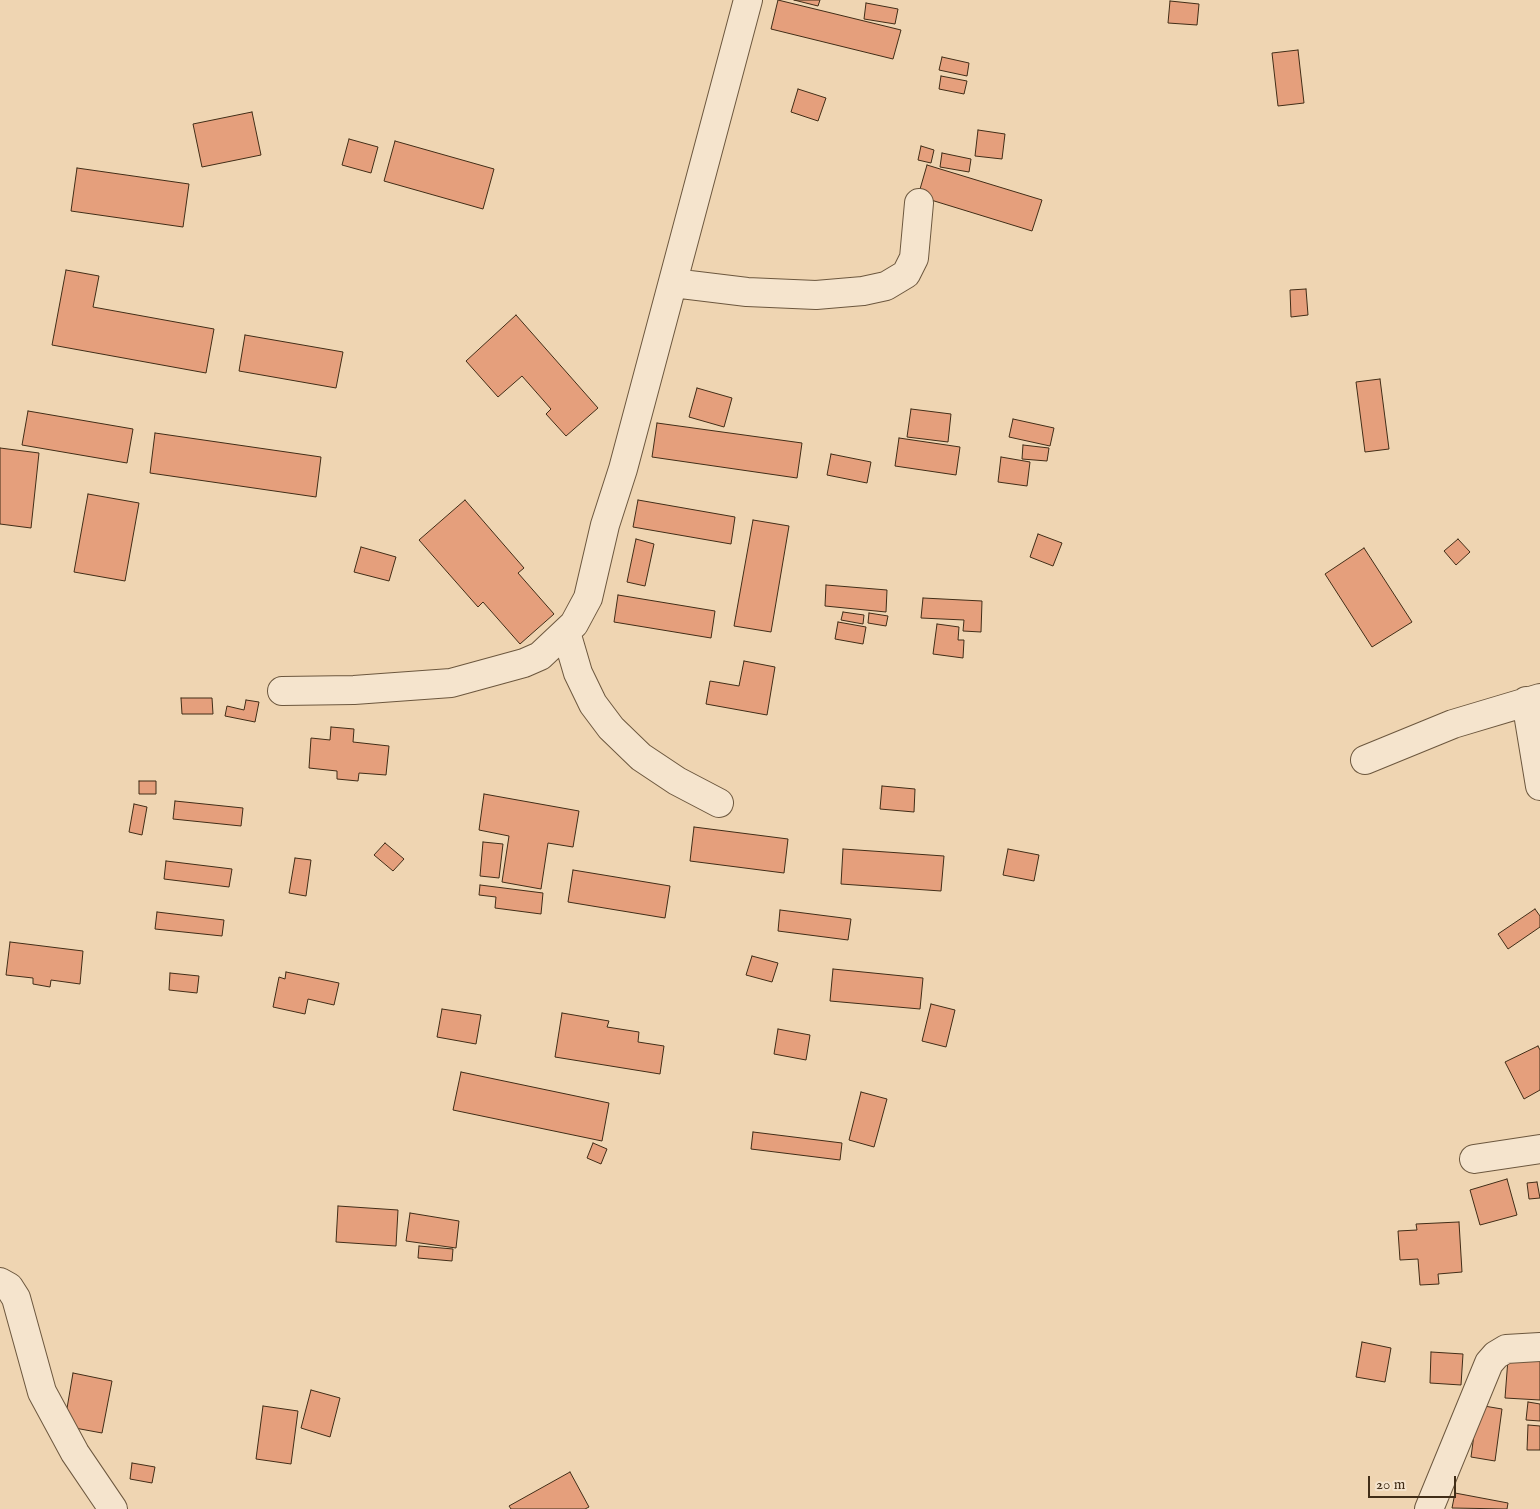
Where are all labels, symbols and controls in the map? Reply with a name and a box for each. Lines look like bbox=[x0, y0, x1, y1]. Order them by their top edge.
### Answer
scale bar bbox=[1370, 1466, 1458, 1498]
text: 20 m bbox=[1376, 1475, 1405, 1494]

